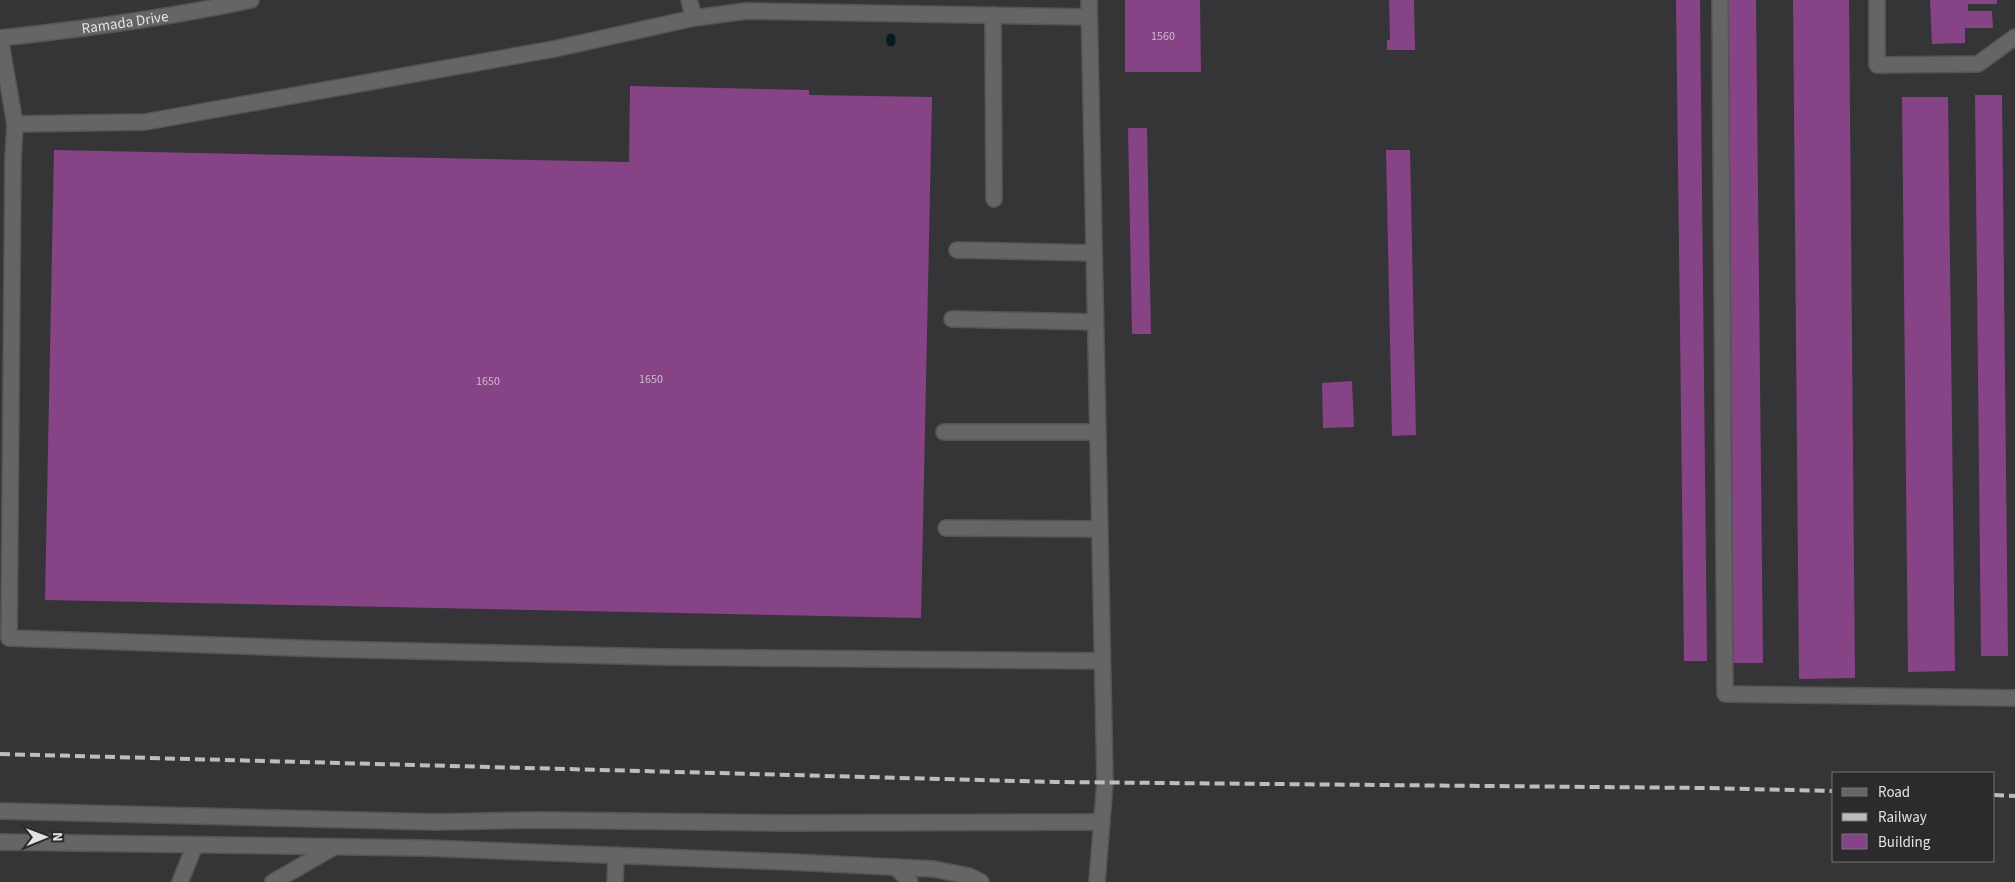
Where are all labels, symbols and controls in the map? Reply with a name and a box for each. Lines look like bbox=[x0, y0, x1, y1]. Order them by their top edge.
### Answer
street label: Ramada Drive bbox=[80, 5, 170, 39]
house number: 1560 bbox=[1151, 28, 1175, 45]
house number: 1650 bbox=[639, 371, 663, 388]
house number: 1650 bbox=[476, 373, 500, 390]
legend bbox=[1832, 772, 1995, 862]
text: Road bbox=[1878, 782, 1910, 803]
text: Railway bbox=[1878, 807, 1927, 828]
north arrow bbox=[20, 812, 70, 862]
text: N bbox=[47, 832, 67, 842]
text: Building bbox=[1878, 832, 1931, 853]

